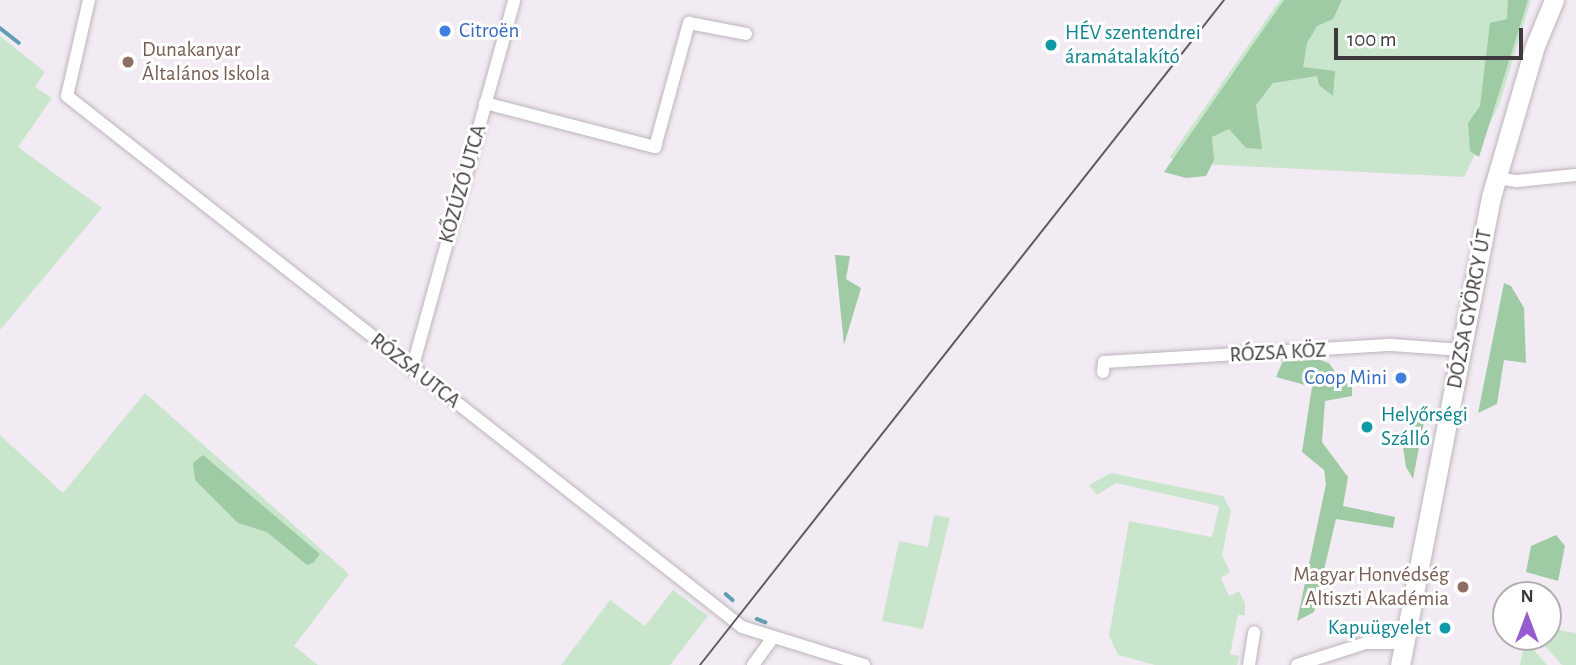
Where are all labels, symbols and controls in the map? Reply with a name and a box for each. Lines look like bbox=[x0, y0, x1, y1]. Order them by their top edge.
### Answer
scale bar bbox=[1338, 14, 1527, 58]
place label: Citroën bbox=[459, 18, 519, 44]
place label: HÉV szentendrei áramátalakító bbox=[1065, 20, 1201, 70]
marker: Citroën bbox=[437, 23, 453, 39]
text: 100 m bbox=[1347, 29, 1397, 50]
place label: Dunakanyar Általános Iskola bbox=[142, 37, 270, 87]
marker: HÉV szentendrei áramátalakító bbox=[1043, 37, 1059, 53]
marker: Dunakanyar Általános Iskola bbox=[120, 54, 136, 70]
street label: KŐZÚZÓ UTCA bbox=[434, 122, 492, 246]
street label: DÓZSA GYÖRGY ÚT bbox=[1442, 227, 1498, 391]
street label: RÓZSA UTCA bbox=[365, 328, 465, 414]
street label: RÓZSA KÖZ bbox=[1229, 338, 1327, 368]
place label: Coop Mini bbox=[1304, 365, 1387, 391]
marker: Coop Mini bbox=[1393, 370, 1409, 386]
place label: Helyőrségi Szálló bbox=[1381, 402, 1468, 452]
marker: Helyőrségi Szálló bbox=[1359, 419, 1375, 435]
place label: Magyar Honvédség Altiszti Akadémia bbox=[1293, 562, 1449, 612]
marker: Magyar Honvédség Altiszti Akadémia bbox=[1455, 579, 1471, 595]
north arrow bbox=[1492, 581, 1562, 651]
text: N bbox=[1520, 587, 1534, 606]
place label: Kapuügyelet bbox=[1328, 615, 1431, 641]
marker: Kapuügyelet bbox=[1437, 620, 1453, 636]

